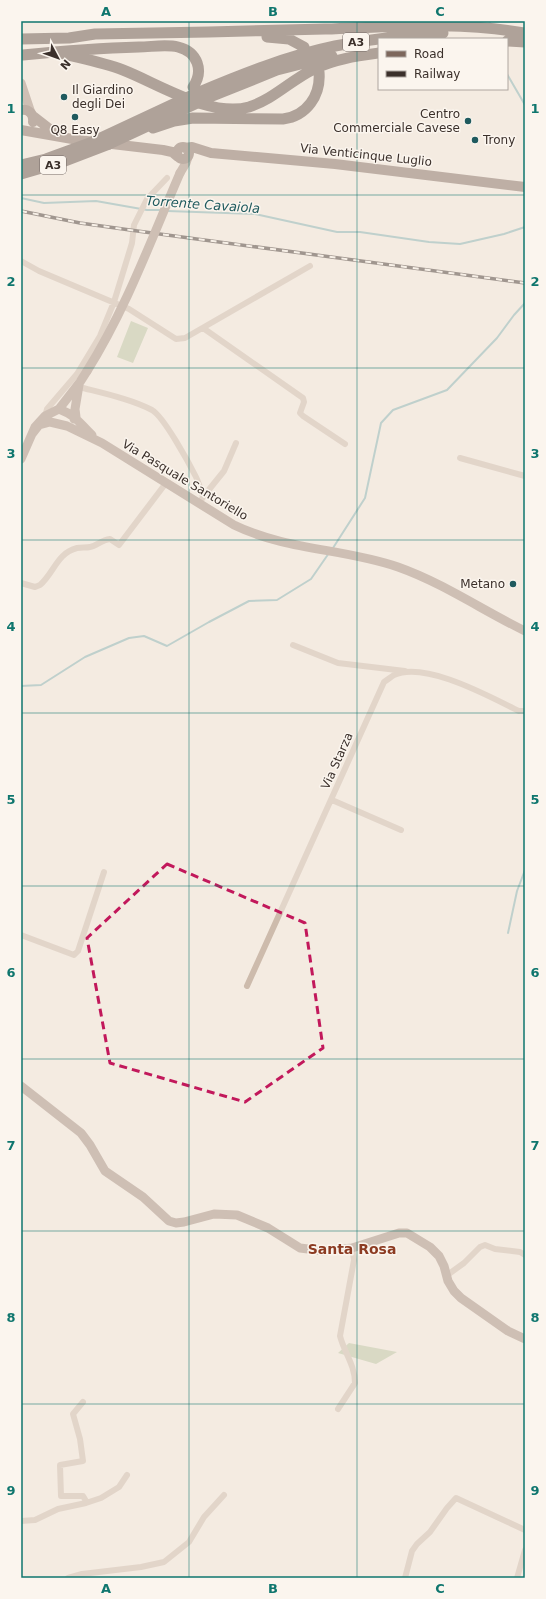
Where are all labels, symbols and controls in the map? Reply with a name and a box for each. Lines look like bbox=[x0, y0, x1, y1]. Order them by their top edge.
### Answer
text: A bbox=[101, 4, 111, 19]
text: B bbox=[268, 4, 278, 19]
text: C bbox=[435, 4, 445, 19]
road number: A3 bbox=[343, 33, 369, 51]
north arrow bbox=[38, 38, 78, 78]
legend bbox=[378, 38, 508, 90]
text: Road bbox=[414, 47, 444, 61]
text: N bbox=[57, 56, 73, 72]
text: Railway bbox=[414, 67, 460, 81]
place label: Il Giardino degli Dei bbox=[72, 83, 133, 111]
marker: Il Giardino degli Dei bbox=[59, 92, 69, 102]
text: 1 bbox=[6, 101, 16, 116]
text: 1 bbox=[530, 101, 540, 116]
place label: Centro Commerciale Cavese bbox=[333, 107, 460, 135]
marker: Q8 Easy bbox=[70, 112, 80, 122]
marker: Centro Commerciale Cavese bbox=[463, 116, 473, 126]
place label: Q8 Easy bbox=[50, 123, 100, 137]
place label: Trony bbox=[482, 133, 515, 147]
marker: Trony bbox=[470, 135, 480, 145]
street label: Via Venticinque Luglio bbox=[299, 141, 433, 169]
road number: A3 bbox=[40, 156, 66, 174]
water label: Torrente Cavaiola bbox=[145, 193, 261, 216]
text: 2 bbox=[6, 274, 16, 289]
text: 2 bbox=[530, 274, 540, 289]
street label: Via Pasquale Santoriello bbox=[120, 437, 250, 523]
text: 3 bbox=[6, 446, 16, 461]
text: 3 bbox=[530, 446, 540, 461]
place label: Metano bbox=[460, 577, 505, 591]
marker: Metano bbox=[508, 579, 518, 589]
text: 4 bbox=[6, 619, 16, 634]
text: 4 bbox=[530, 619, 540, 634]
street label: Via Starza bbox=[318, 730, 356, 792]
text: 5 bbox=[6, 792, 16, 807]
text: 5 bbox=[530, 792, 540, 807]
text: 6 bbox=[6, 965, 16, 980]
text: 6 bbox=[530, 965, 540, 980]
text: 7 bbox=[6, 1138, 16, 1153]
text: 7 bbox=[530, 1138, 540, 1153]
district label: Santa Rosa bbox=[308, 1241, 396, 1257]
text: 8 bbox=[6, 1310, 16, 1325]
text: 8 bbox=[530, 1310, 540, 1325]
text: 9 bbox=[6, 1483, 16, 1498]
text: 9 bbox=[530, 1483, 540, 1498]
text: A bbox=[101, 1581, 111, 1596]
text: B bbox=[268, 1581, 278, 1596]
text: C bbox=[435, 1581, 445, 1596]

